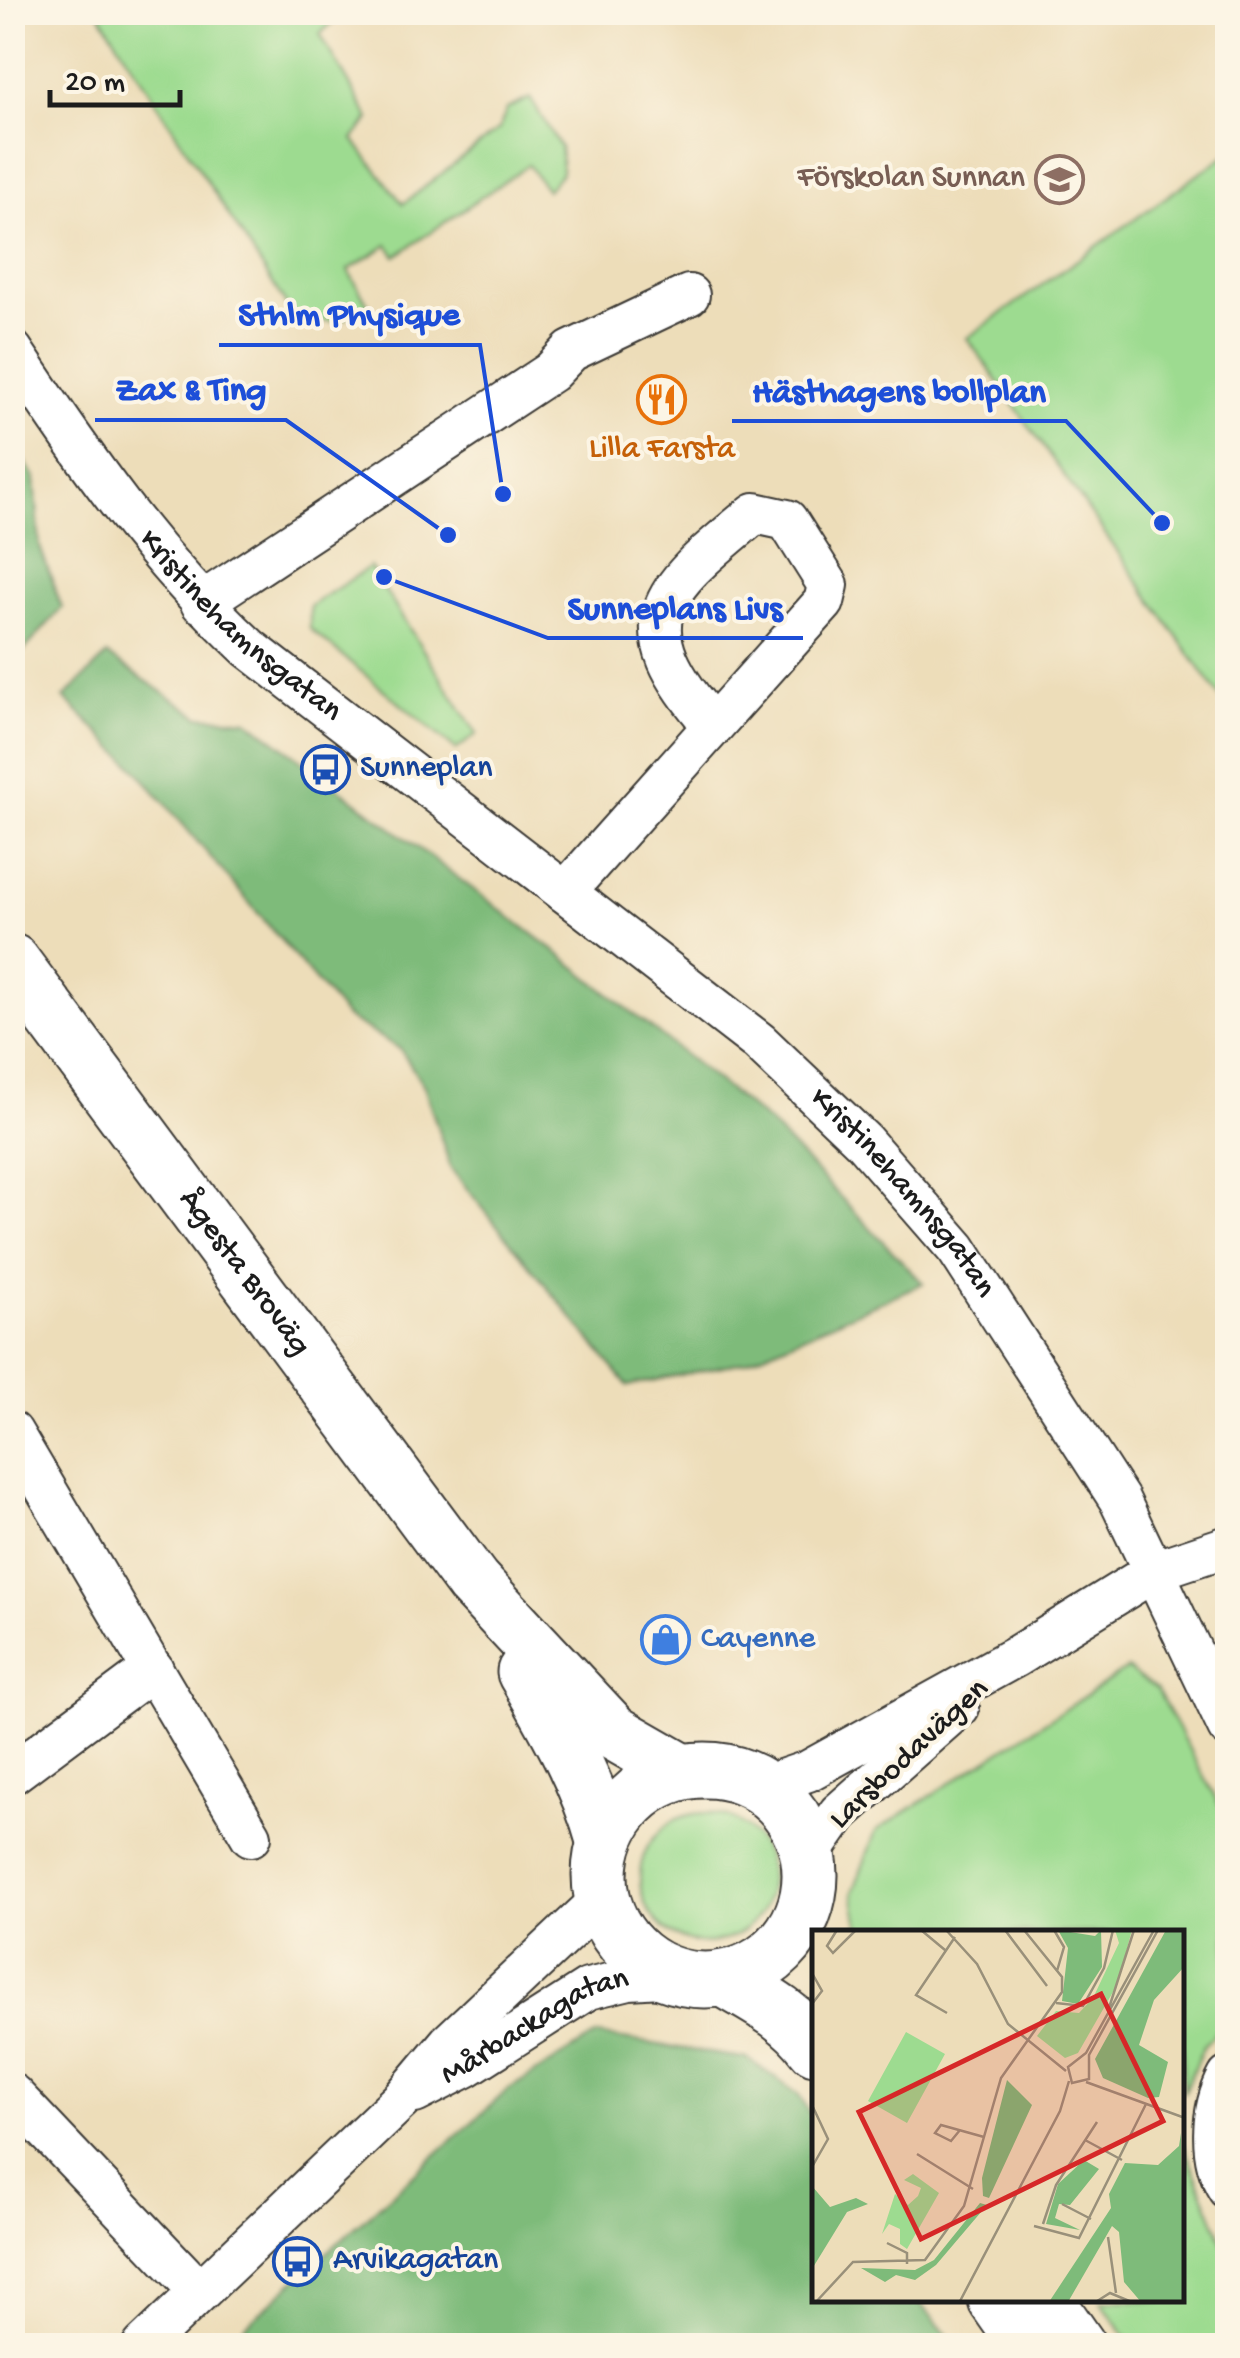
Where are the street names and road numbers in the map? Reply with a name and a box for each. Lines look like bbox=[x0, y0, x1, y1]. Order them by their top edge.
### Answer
street label: Kristinehamnsgatan bbox=[129, 523, 349, 731]
street label: Kristinehamnsgatan bbox=[801, 1081, 1003, 1306]
street label: Ågesta Broväg bbox=[169, 1182, 318, 1364]
street label: Larsbodavägen bbox=[822, 1671, 998, 1839]
street label: Mårbackagatan bbox=[435, 1961, 633, 2095]

